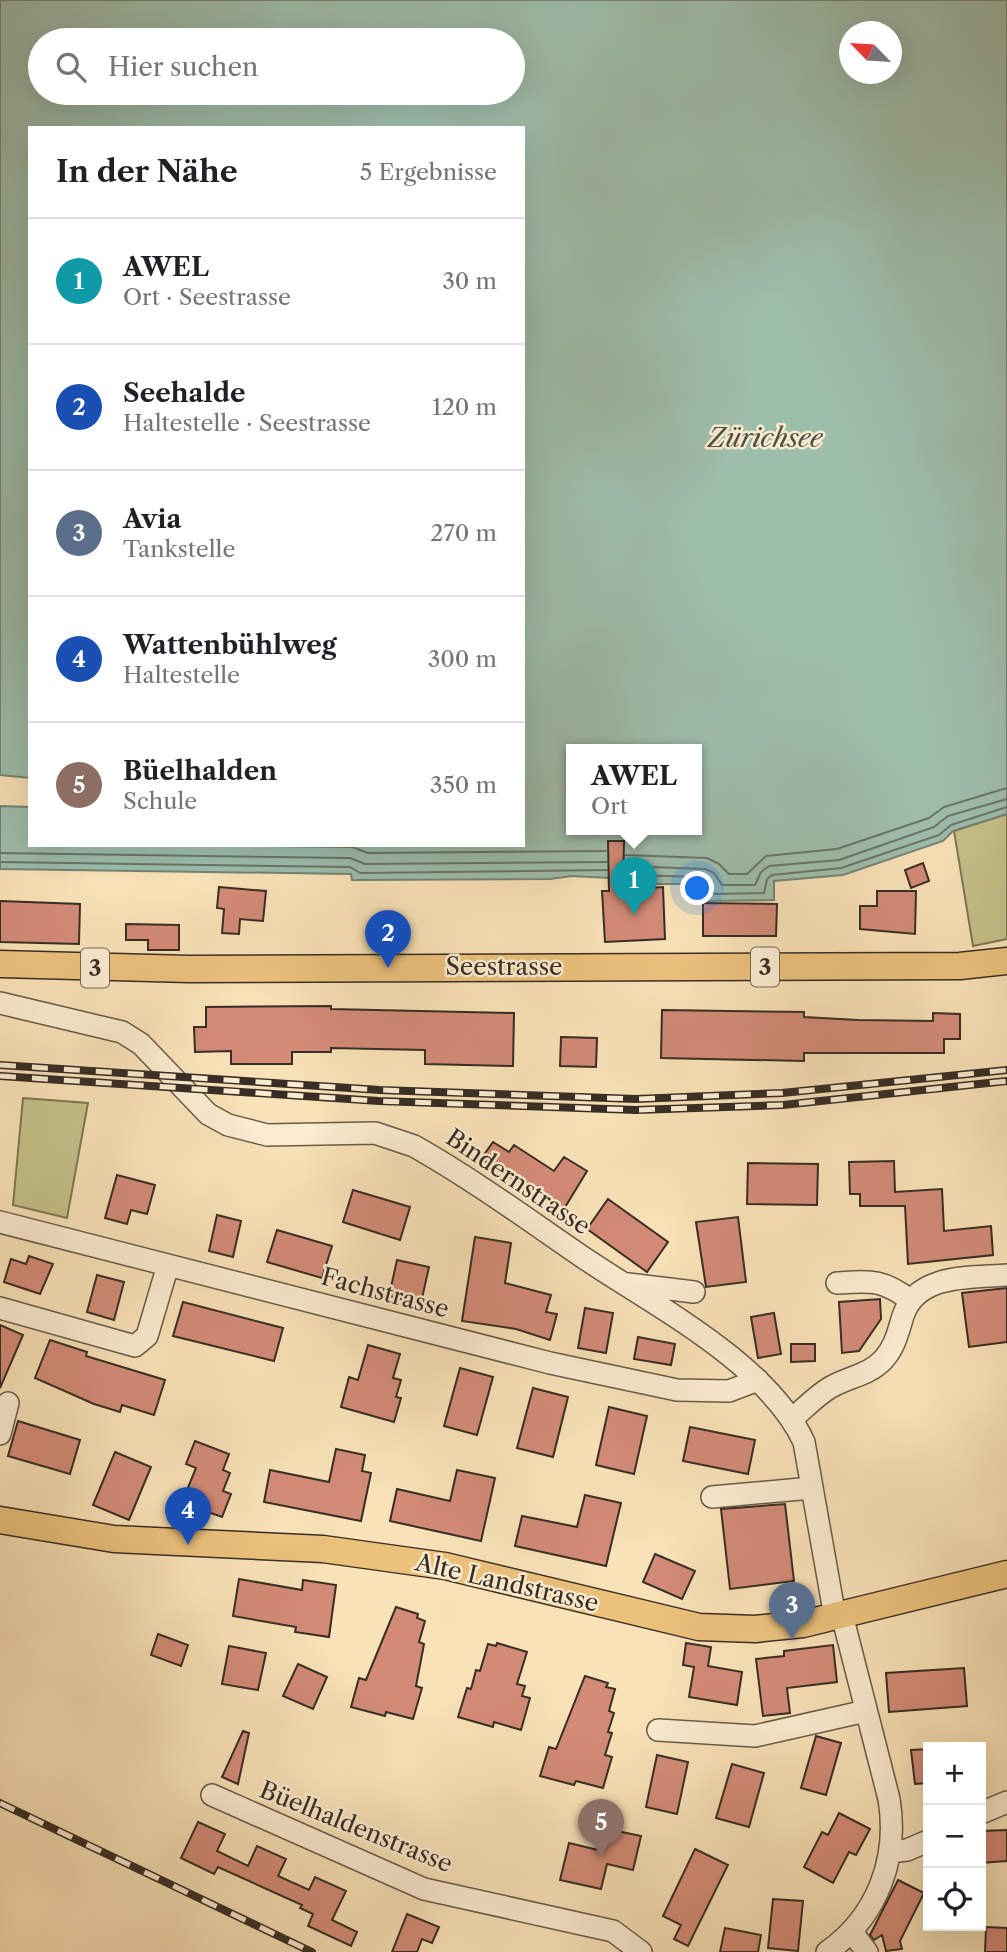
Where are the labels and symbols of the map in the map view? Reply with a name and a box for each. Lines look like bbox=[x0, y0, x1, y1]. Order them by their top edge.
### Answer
north arrow bbox=[839, 21, 902, 84]
water label: Zürichsee bbox=[706, 422, 824, 454]
pin: 1 bbox=[611, 857, 657, 915]
your location bbox=[680, 871, 714, 905]
pin: 2 bbox=[365, 910, 411, 968]
road number: 3 bbox=[81, 948, 109, 987]
road number: 3 bbox=[751, 948, 779, 986]
street label: Seestrasse bbox=[445, 952, 563, 981]
street label: Bindernstrasse bbox=[441, 1123, 596, 1241]
street label: Fachstrasse bbox=[318, 1262, 452, 1323]
pin: 4 bbox=[165, 1487, 211, 1545]
street label: Alte Landstrasse bbox=[412, 1547, 602, 1618]
pin: 3 bbox=[769, 1582, 815, 1640]
street label: Büelhaldenstrasse bbox=[256, 1775, 457, 1878]
pin: 5 bbox=[578, 1799, 624, 1857]

